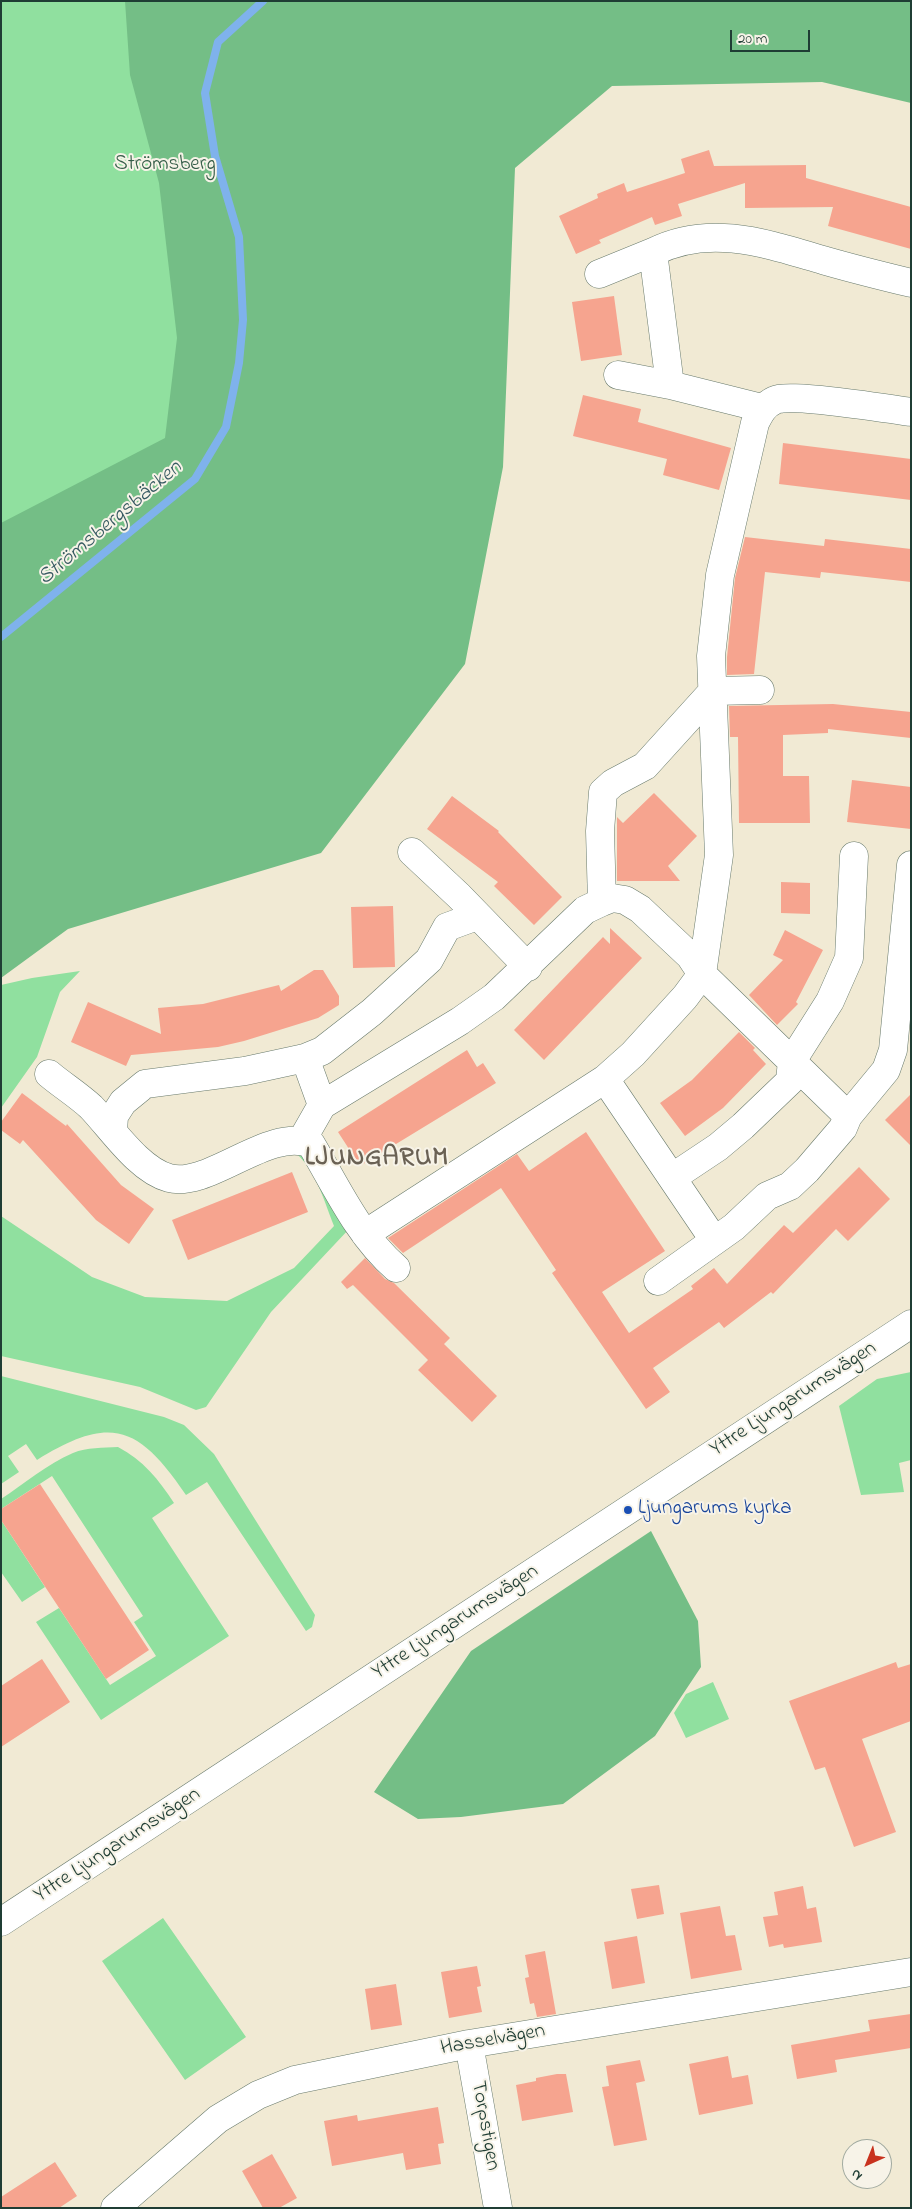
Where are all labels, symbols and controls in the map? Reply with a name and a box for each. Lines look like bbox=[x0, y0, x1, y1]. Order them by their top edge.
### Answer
scale bar bbox=[732, 20, 812, 52]
text: 20 m bbox=[738, 28, 767, 50]
park label: Strömsberg bbox=[114, 153, 216, 179]
water label: Strömsbergsbäcken bbox=[33, 456, 189, 592]
district label: LJUNGARUM bbox=[304, 1144, 450, 1176]
street label: Yttre Ljungarumsvägen bbox=[706, 1337, 882, 1463]
place label: Ljungarums kyrka bbox=[638, 1497, 792, 1523]
marker: Ljungarums kyrka bbox=[622, 1504, 634, 1516]
street label: Yttre Ljungarumsvägen bbox=[368, 1560, 544, 1686]
street label: Yttre Ljungarumsvägen bbox=[30, 1783, 206, 1909]
street label: Hasselvägen bbox=[439, 2019, 547, 2063]
street label: Torpstigen bbox=[464, 2079, 504, 2173]
north arrow bbox=[842, 2139, 892, 2189]
text: N bbox=[846, 2164, 868, 2185]

